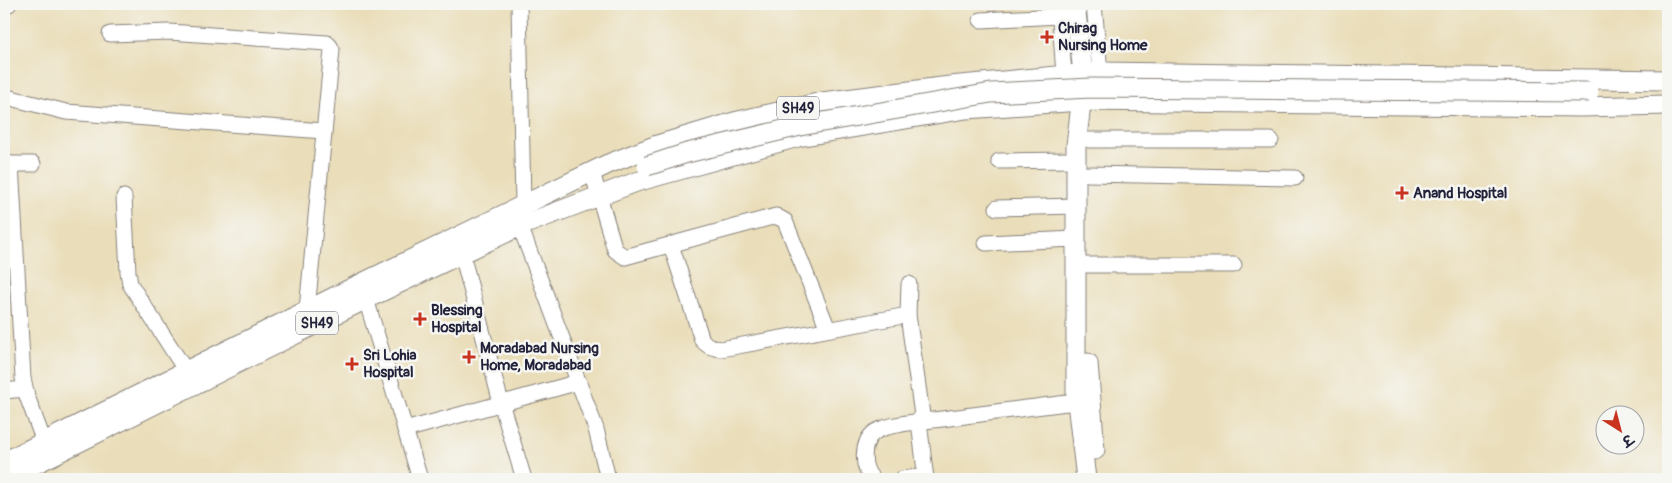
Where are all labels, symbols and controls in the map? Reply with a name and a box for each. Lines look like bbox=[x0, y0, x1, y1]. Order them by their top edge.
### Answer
place label: Chirag Nursing Home bbox=[1058, 19, 1148, 55]
marker: Chirag Nursing Home bbox=[1040, 30, 1054, 44]
road number: SH49 bbox=[777, 96, 819, 120]
place label: Anand Hospital bbox=[1413, 184, 1507, 203]
marker: Anand Hospital bbox=[1395, 186, 1409, 200]
place label: Blessing Hospital bbox=[431, 301, 483, 337]
road number: SH49 bbox=[296, 312, 338, 334]
marker: Blessing Hospital bbox=[413, 312, 427, 326]
place label: Moradabad Nursing Home, Moradabad bbox=[480, 339, 599, 375]
place label: Sri Lohia Hospital bbox=[363, 346, 416, 382]
marker: Moradabad Nursing Home, Moradabad bbox=[462, 350, 476, 364]
marker: Sri Lohia Hospital bbox=[345, 357, 359, 371]
north arrow bbox=[1594, 406, 1644, 456]
text: उ bbox=[1617, 429, 1638, 451]

